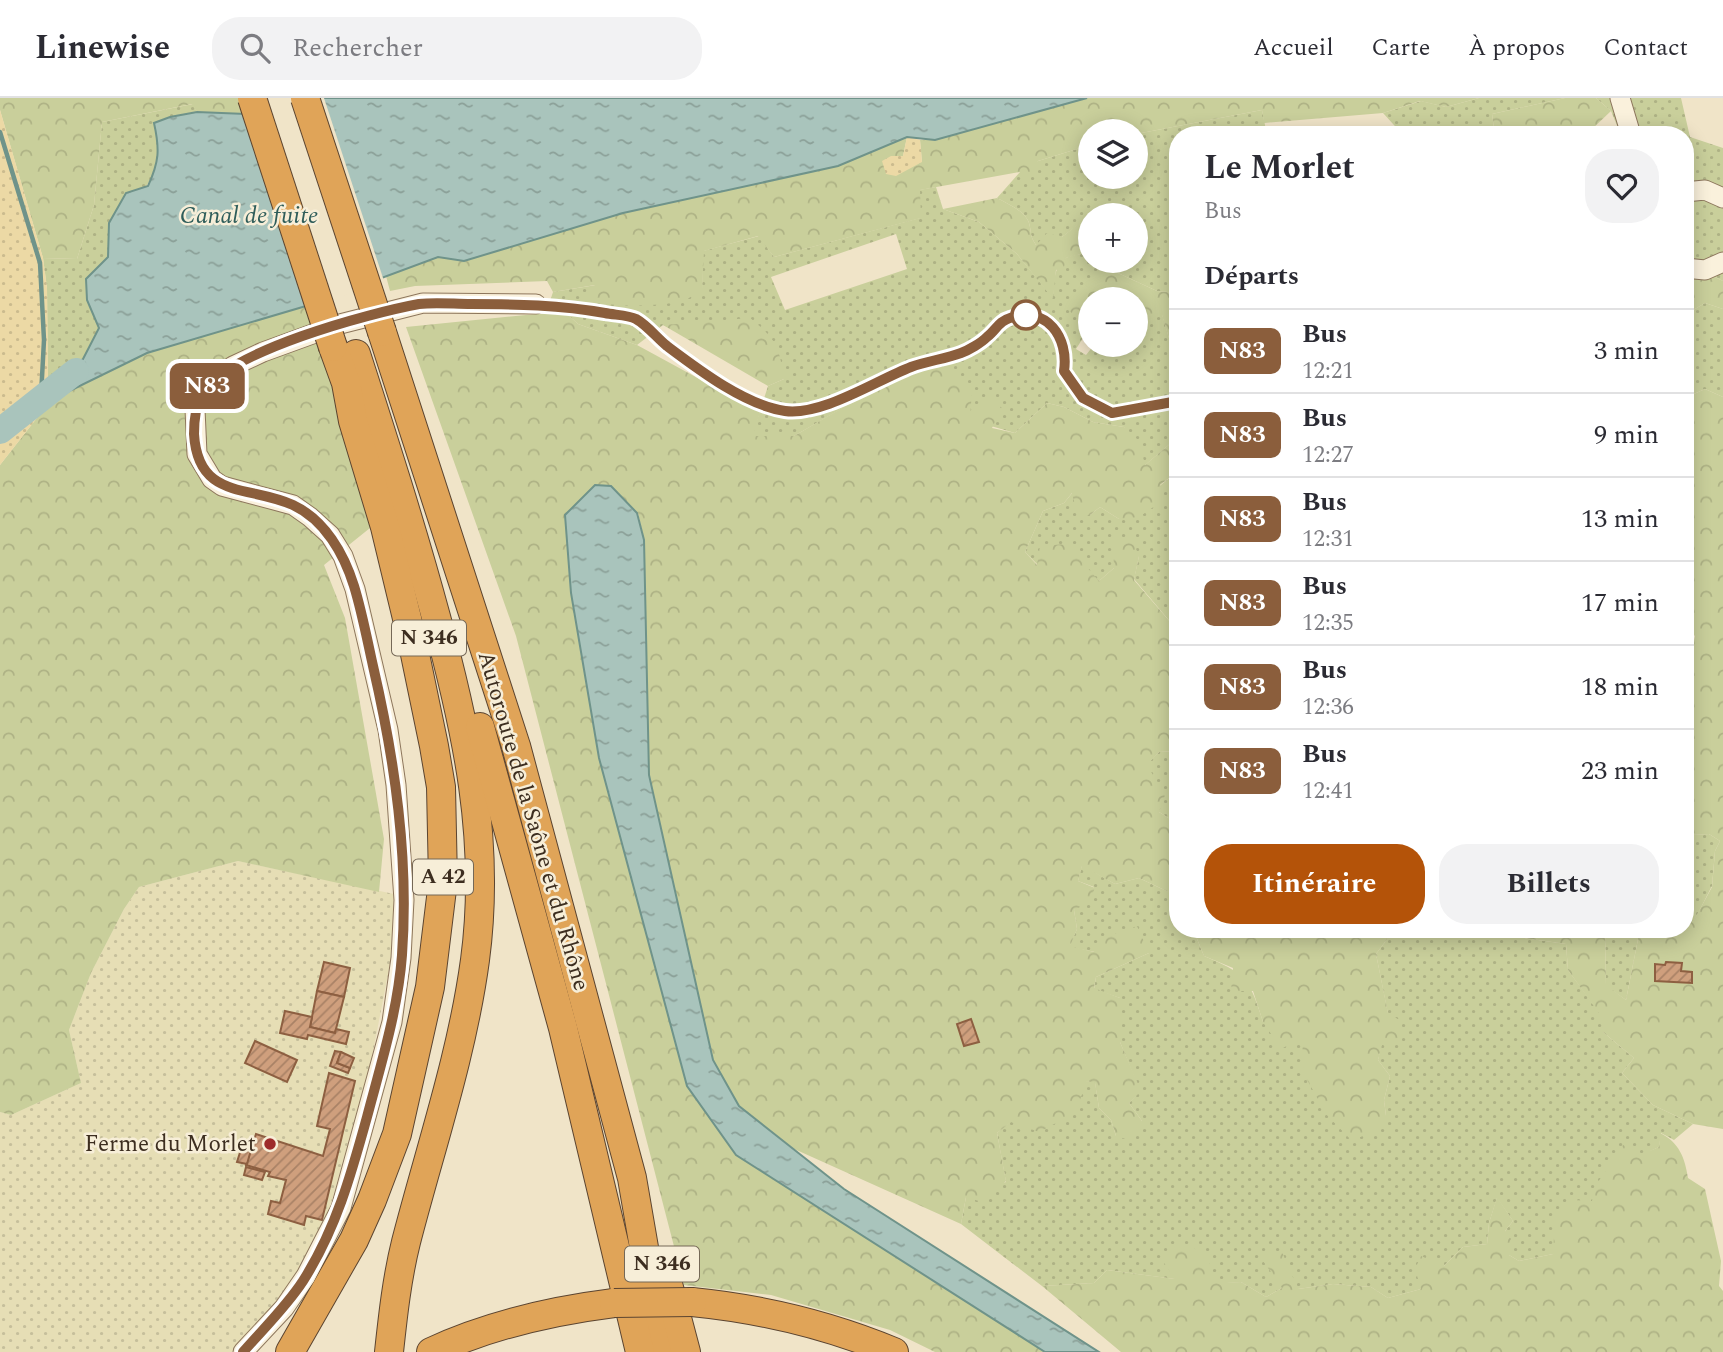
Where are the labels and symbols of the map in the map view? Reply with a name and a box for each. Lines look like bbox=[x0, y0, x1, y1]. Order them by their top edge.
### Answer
water label: Canal de fuite bbox=[180, 198, 318, 234]
unlabelled marker bbox=[1011, 300, 1041, 330]
line badge: N83 bbox=[167, 363, 247, 409]
road number: N 346 bbox=[392, 620, 466, 656]
street label: Autoroute de la Saône et du Rhône bbox=[468, 647, 598, 995]
road number: A 42 bbox=[413, 860, 473, 894]
place label: Ferme du Morlet bbox=[84, 1127, 256, 1162]
marker: Ferme du Morlet bbox=[262, 1136, 278, 1152]
road number: N 346 bbox=[625, 1246, 699, 1282]

